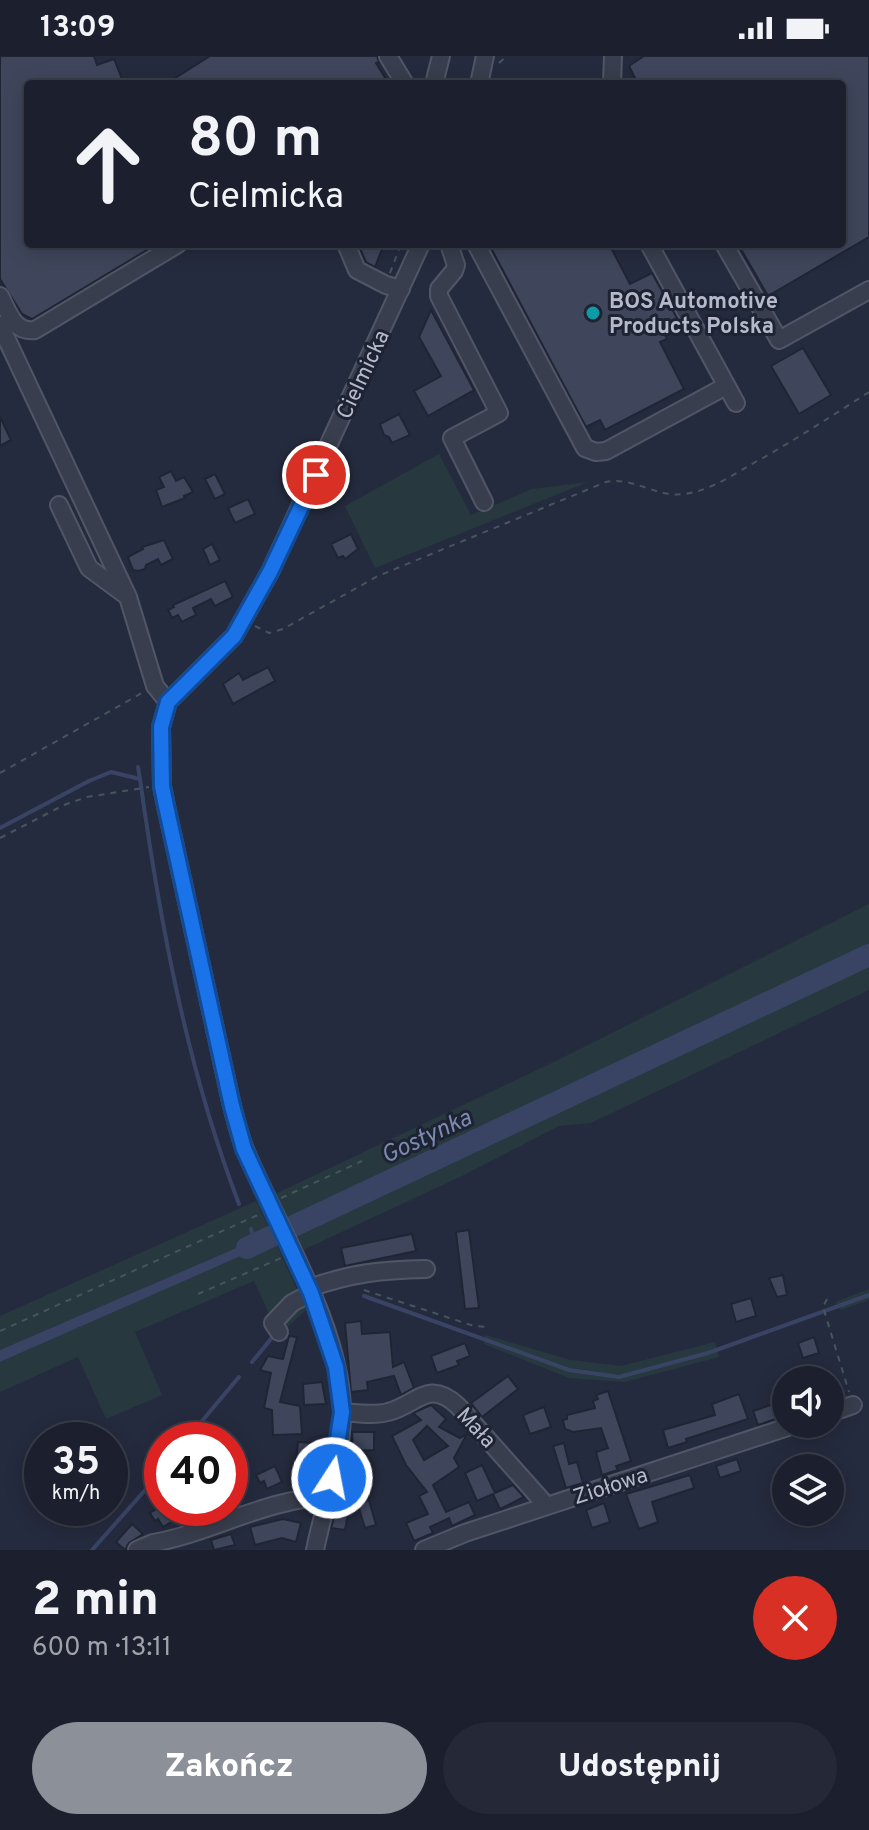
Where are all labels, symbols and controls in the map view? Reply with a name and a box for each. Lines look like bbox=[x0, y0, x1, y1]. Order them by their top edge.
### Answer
text: 13:09 bbox=[40, 10, 115, 47]
text: 80 m bbox=[188, 106, 322, 176]
icon: ahead bbox=[56, 112, 160, 216]
text: Cielmicka bbox=[188, 175, 344, 221]
place label: BOS Automotive Products Polska bbox=[609, 289, 778, 341]
marker: BOS Automotive Products Polska bbox=[584, 304, 602, 322]
street label: Cielmicka bbox=[332, 326, 397, 424]
pin bbox=[282, 441, 350, 509]
icon: arrive bbox=[294, 453, 338, 497]
water label: Gostynka bbox=[377, 1104, 477, 1172]
map controls bbox=[772, 1366, 844, 1526]
button: sound bbox=[772, 1366, 844, 1438]
street label: Mała bbox=[450, 1403, 501, 1455]
speed limit sign: 40 bbox=[144, 1422, 248, 1526]
position arrow bbox=[290, 1436, 374, 1520]
text: 35 bbox=[52, 1439, 100, 1489]
button: layers bbox=[772, 1454, 844, 1526]
street label: Ziołowa bbox=[570, 1463, 652, 1512]
text: km/h bbox=[52, 1481, 100, 1507]
text: 2 min bbox=[32, 1572, 159, 1632]
button: close bbox=[753, 1576, 837, 1660]
text: 600 m · 13:11 bbox=[32, 1632, 172, 1665]
button: Zakończ bbox=[32, 1722, 427, 1814]
button: Udostępnij bbox=[443, 1722, 837, 1814]

